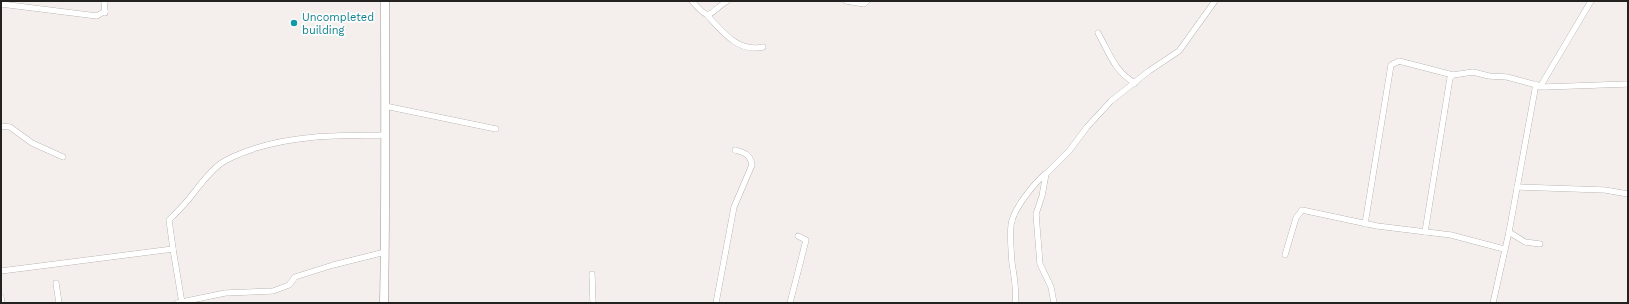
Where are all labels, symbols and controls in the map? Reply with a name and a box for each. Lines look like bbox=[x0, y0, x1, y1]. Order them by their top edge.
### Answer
place label: Uncompleted building bbox=[302, 11, 374, 37]
marker: Uncompleted building bbox=[289, 18, 299, 28]

